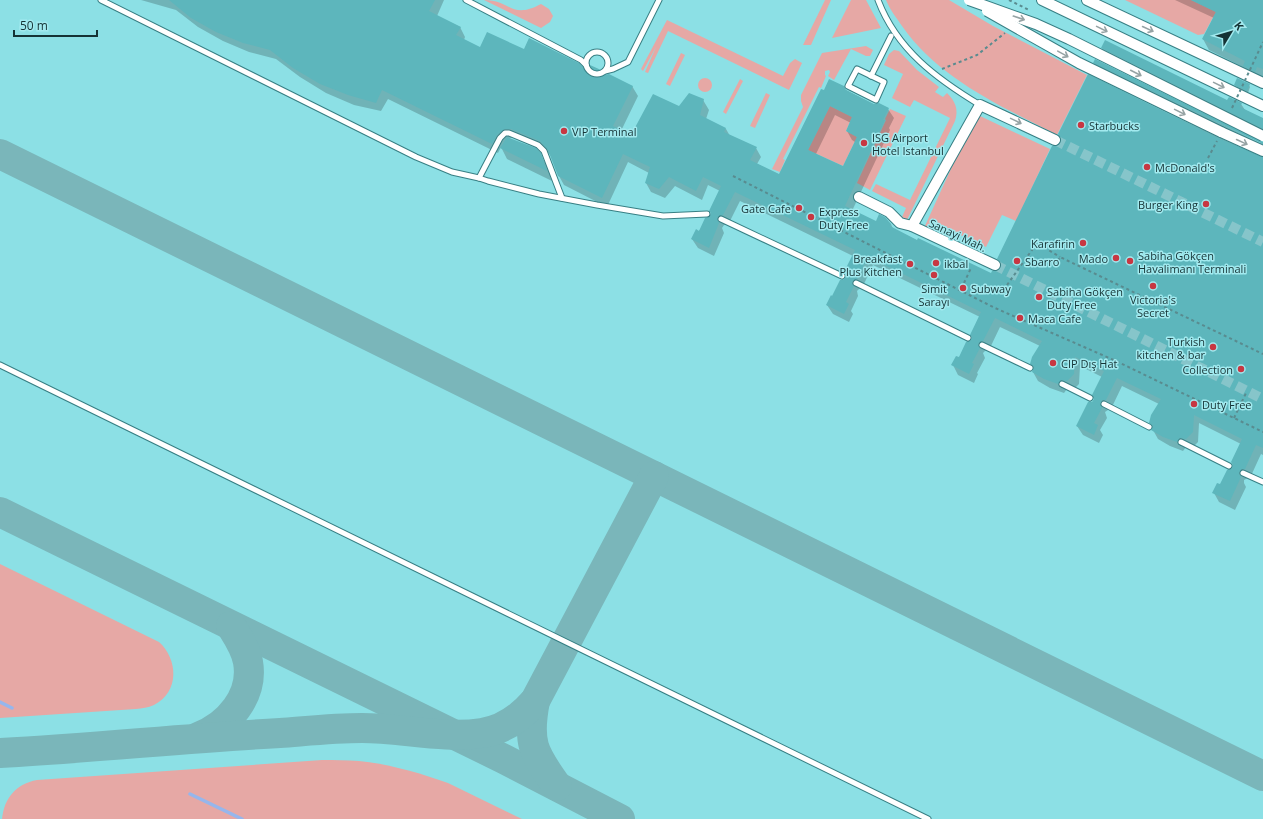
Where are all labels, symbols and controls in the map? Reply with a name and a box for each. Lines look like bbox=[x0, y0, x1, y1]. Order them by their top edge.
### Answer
scale bar bbox=[14, 12, 97, 38]
north arrow bbox=[1211, 12, 1251, 52]
one-way arrow bbox=[1012, 14, 1024, 22]
text: 50 m bbox=[20, 17, 48, 34]
text: K bbox=[1231, 18, 1248, 34]
one-way arrow bbox=[1096, 26, 1108, 33]
one-way arrow bbox=[1142, 26, 1154, 33]
one-way arrow bbox=[1057, 51, 1069, 59]
one-way arrow bbox=[1130, 70, 1142, 77]
one-way arrow bbox=[1213, 82, 1225, 89]
one-way arrow bbox=[1173, 109, 1185, 116]
one-way arrow bbox=[1009, 118, 1021, 125]
place label: Starbucks bbox=[1089, 118, 1139, 133]
marker: Starbucks bbox=[1076, 120, 1086, 130]
place label: VIP Terminal bbox=[572, 124, 636, 139]
marker: VIP Terminal bbox=[559, 126, 569, 136]
place label: ISG Airport Hotel Istanbul bbox=[872, 130, 944, 158]
marker: ISG Airport Hotel Istanbul bbox=[859, 138, 869, 148]
one-way arrow bbox=[1236, 138, 1248, 146]
place label: McDonald's bbox=[1155, 160, 1215, 175]
marker: McDonald's bbox=[1142, 162, 1152, 172]
place label: Burger King bbox=[1138, 197, 1198, 212]
marker: Burger King bbox=[1201, 199, 1211, 209]
place label: Gate Cafe bbox=[741, 201, 791, 216]
marker: Gate Cafe bbox=[794, 203, 804, 213]
place label: Express Duty Free bbox=[819, 204, 869, 232]
marker: Express Duty Free bbox=[806, 212, 816, 222]
street label: Sanayi Mah. bbox=[927, 215, 989, 255]
place label: Karafirin bbox=[1031, 236, 1075, 251]
marker: Karafirin bbox=[1078, 238, 1088, 248]
place label: Sabiha Gökçen Havalimanı Terminali bbox=[1138, 248, 1246, 276]
place label: Breakfast Plus Kitchen bbox=[839, 251, 902, 279]
place label: Mado bbox=[1079, 251, 1108, 266]
marker: Mado bbox=[1111, 253, 1121, 263]
place label: Sbarro bbox=[1025, 254, 1060, 269]
place label: ikbal bbox=[944, 256, 968, 271]
marker: Sbarro bbox=[1012, 256, 1022, 266]
marker: Sabiha Gökçen Havalimanı Terminali bbox=[1125, 256, 1135, 266]
marker: ikbal bbox=[931, 258, 941, 268]
marker: Breakfast Plus Kitchen bbox=[905, 259, 915, 269]
marker: Simit Sarayı bbox=[929, 270, 939, 280]
place label: Simit Sarayı bbox=[918, 281, 950, 309]
place label: Subway bbox=[971, 281, 1011, 296]
marker: Victoria's Secret bbox=[1148, 281, 1158, 291]
marker: Subway bbox=[958, 283, 968, 293]
place label: Sabiha Gökçen Duty Free bbox=[1047, 284, 1123, 312]
marker: Sabiha Gökçen Duty Free bbox=[1034, 292, 1044, 302]
place label: Victoria's Secret bbox=[1130, 292, 1176, 320]
place label: Maca Cafe bbox=[1028, 311, 1081, 326]
marker: Maca Cafe bbox=[1015, 313, 1025, 323]
place label: Turkish kitchen & bar bbox=[1137, 334, 1206, 362]
marker: Turkish kitchen & bar bbox=[1208, 342, 1218, 352]
place label: CIP Dış Hat bbox=[1061, 356, 1118, 371]
marker: CIP Dış Hat bbox=[1048, 358, 1058, 368]
place label: Collection bbox=[1182, 362, 1233, 377]
marker: Collection bbox=[1236, 364, 1246, 374]
place label: Duty Free bbox=[1202, 397, 1252, 412]
marker: Duty Free bbox=[1189, 399, 1199, 409]

